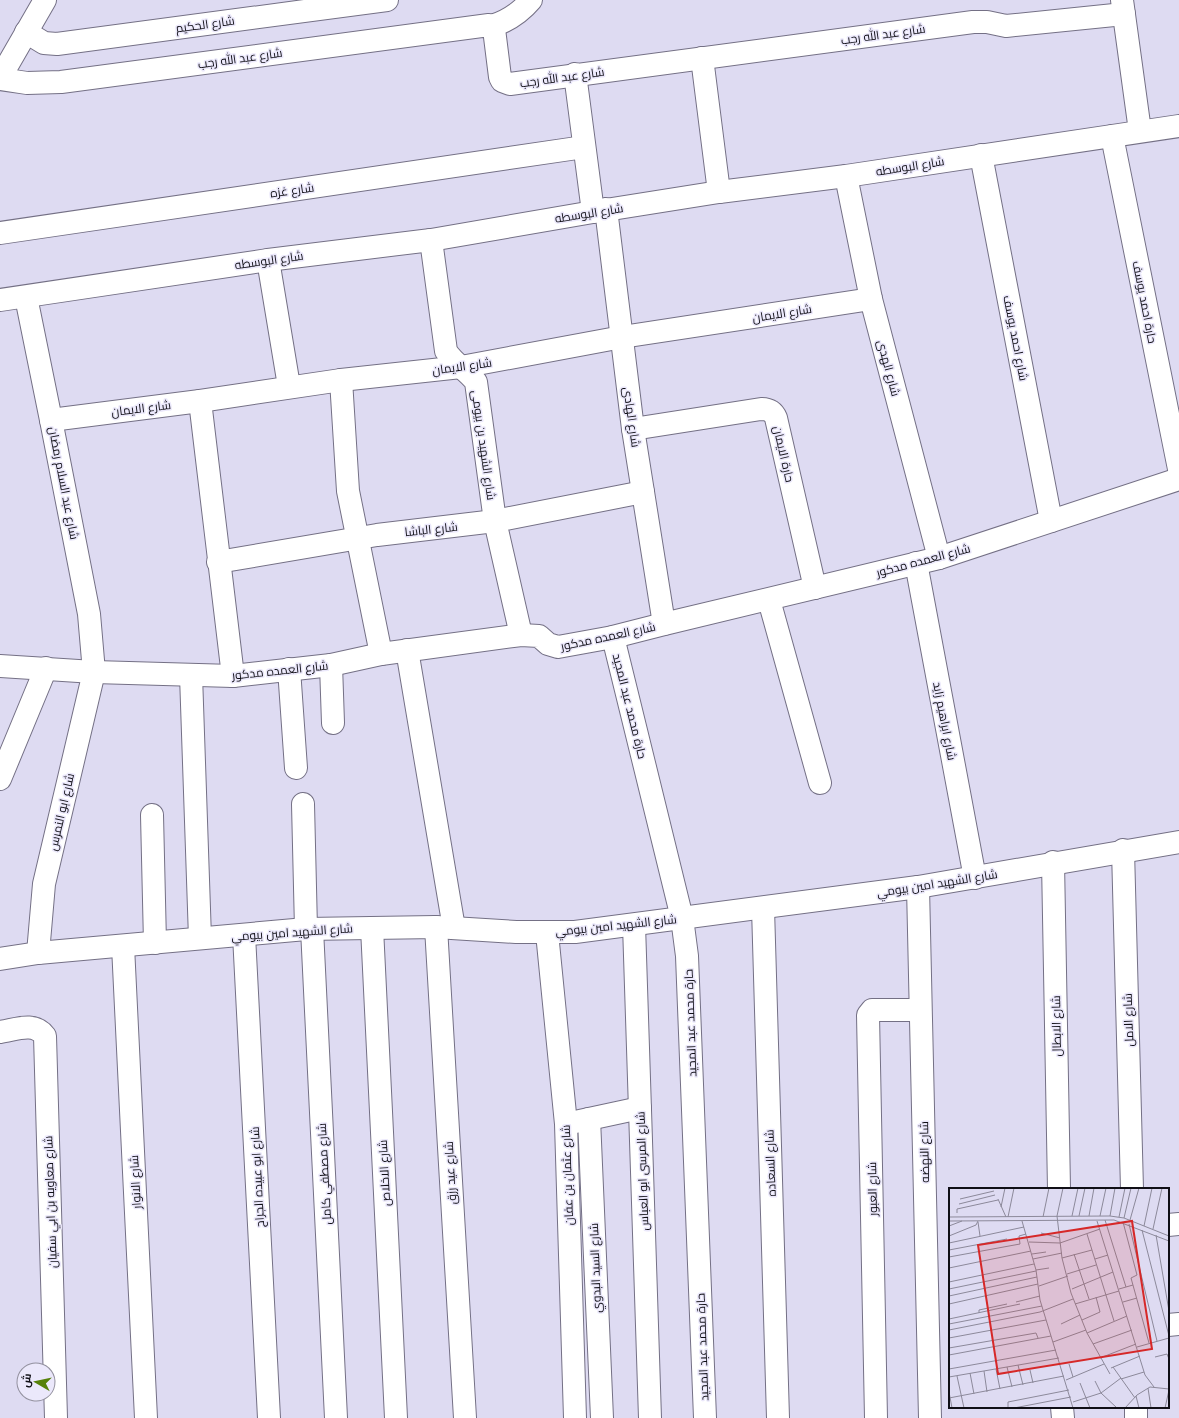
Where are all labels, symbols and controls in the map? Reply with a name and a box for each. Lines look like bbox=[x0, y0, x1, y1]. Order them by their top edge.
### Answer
street label: شارع الحكيم bbox=[174, 11, 236, 37]
street label: شارع عبد الله رجب bbox=[840, 20, 926, 48]
street label: شارع عبد الله رجب bbox=[197, 44, 283, 72]
street label: شارع عبد الله رجب bbox=[519, 63, 605, 91]
street label: شارع البوسطه bbox=[874, 152, 946, 180]
street label: شارع غزه bbox=[269, 179, 315, 201]
street label: شارع البوسطه bbox=[553, 199, 625, 227]
street label: شارع البوسطه bbox=[234, 247, 305, 273]
street label: حارة احمد يوسف bbox=[1129, 259, 1161, 345]
street label: شارع احمد يوسف bbox=[999, 294, 1033, 382]
street label: شارع الايمان bbox=[751, 300, 813, 326]
street label: شارع الهدى bbox=[873, 338, 905, 398]
street label: شارع الايمان bbox=[431, 353, 493, 379]
street label: شارع الهادى bbox=[619, 386, 645, 448]
street label: شارع الشهيد بن بيومى bbox=[468, 389, 500, 501]
street label: شارع الايمان bbox=[110, 396, 172, 420]
street label: حارة الايمان bbox=[769, 424, 799, 484]
street label: شارع عبد السلام رمضان bbox=[45, 425, 83, 541]
street label: شارع الباشا bbox=[404, 518, 459, 540]
street label: شارع العمده مدكور bbox=[873, 539, 972, 581]
street label: شارع العمده مدكور bbox=[558, 618, 657, 655]
street label: حارة محمد عبد المجيد bbox=[609, 652, 651, 760]
street label: شارع العمده مدكور bbox=[230, 656, 329, 684]
street label: شارع ابراهيم زايد bbox=[929, 680, 961, 762]
street label: شارع ابو النمرس bbox=[44, 771, 78, 852]
street label: شارع الشهيد امين بيومي bbox=[875, 865, 999, 903]
street label: شارع الشهيد امين بيومي bbox=[554, 910, 678, 942]
street label: شارع الشهيد امين بيومي bbox=[230, 919, 354, 947]
street label: حارة محمد عبد المجيد bbox=[680, 969, 700, 1077]
street label: شارع الامل bbox=[1119, 993, 1137, 1047]
street label: شارع الابطال bbox=[1047, 995, 1065, 1057]
street label: شارع المرسى ابو العباس bbox=[631, 1111, 653, 1231]
street label: شارع النهضه bbox=[915, 1121, 933, 1183]
street label: شارع مصطفي كامل bbox=[313, 1123, 337, 1225]
street label: شارع عثمان بن عفان bbox=[557, 1124, 577, 1226]
street label: شارع ابو عبيده الجراح bbox=[246, 1126, 268, 1228]
street label: شارع السعاده bbox=[760, 1129, 780, 1197]
street label: شارع معاويه بن ابي سفيان bbox=[39, 1135, 63, 1269]
street label: شارع الاخلاص bbox=[374, 1139, 394, 1207]
street label: شارع عيد رزق bbox=[440, 1141, 460, 1205]
street label: شارع الانوار bbox=[125, 1155, 145, 1210]
street label: شارع العبور bbox=[863, 1162, 881, 1217]
inset map bbox=[949, 1188, 1169, 1408]
street label: شارع السيد البدوي bbox=[585, 1223, 607, 1313]
street label: حارة محمد عبد المجيد bbox=[692, 1293, 712, 1401]
north arrow bbox=[16, 1362, 56, 1402]
text: ش bbox=[17, 1372, 34, 1389]

